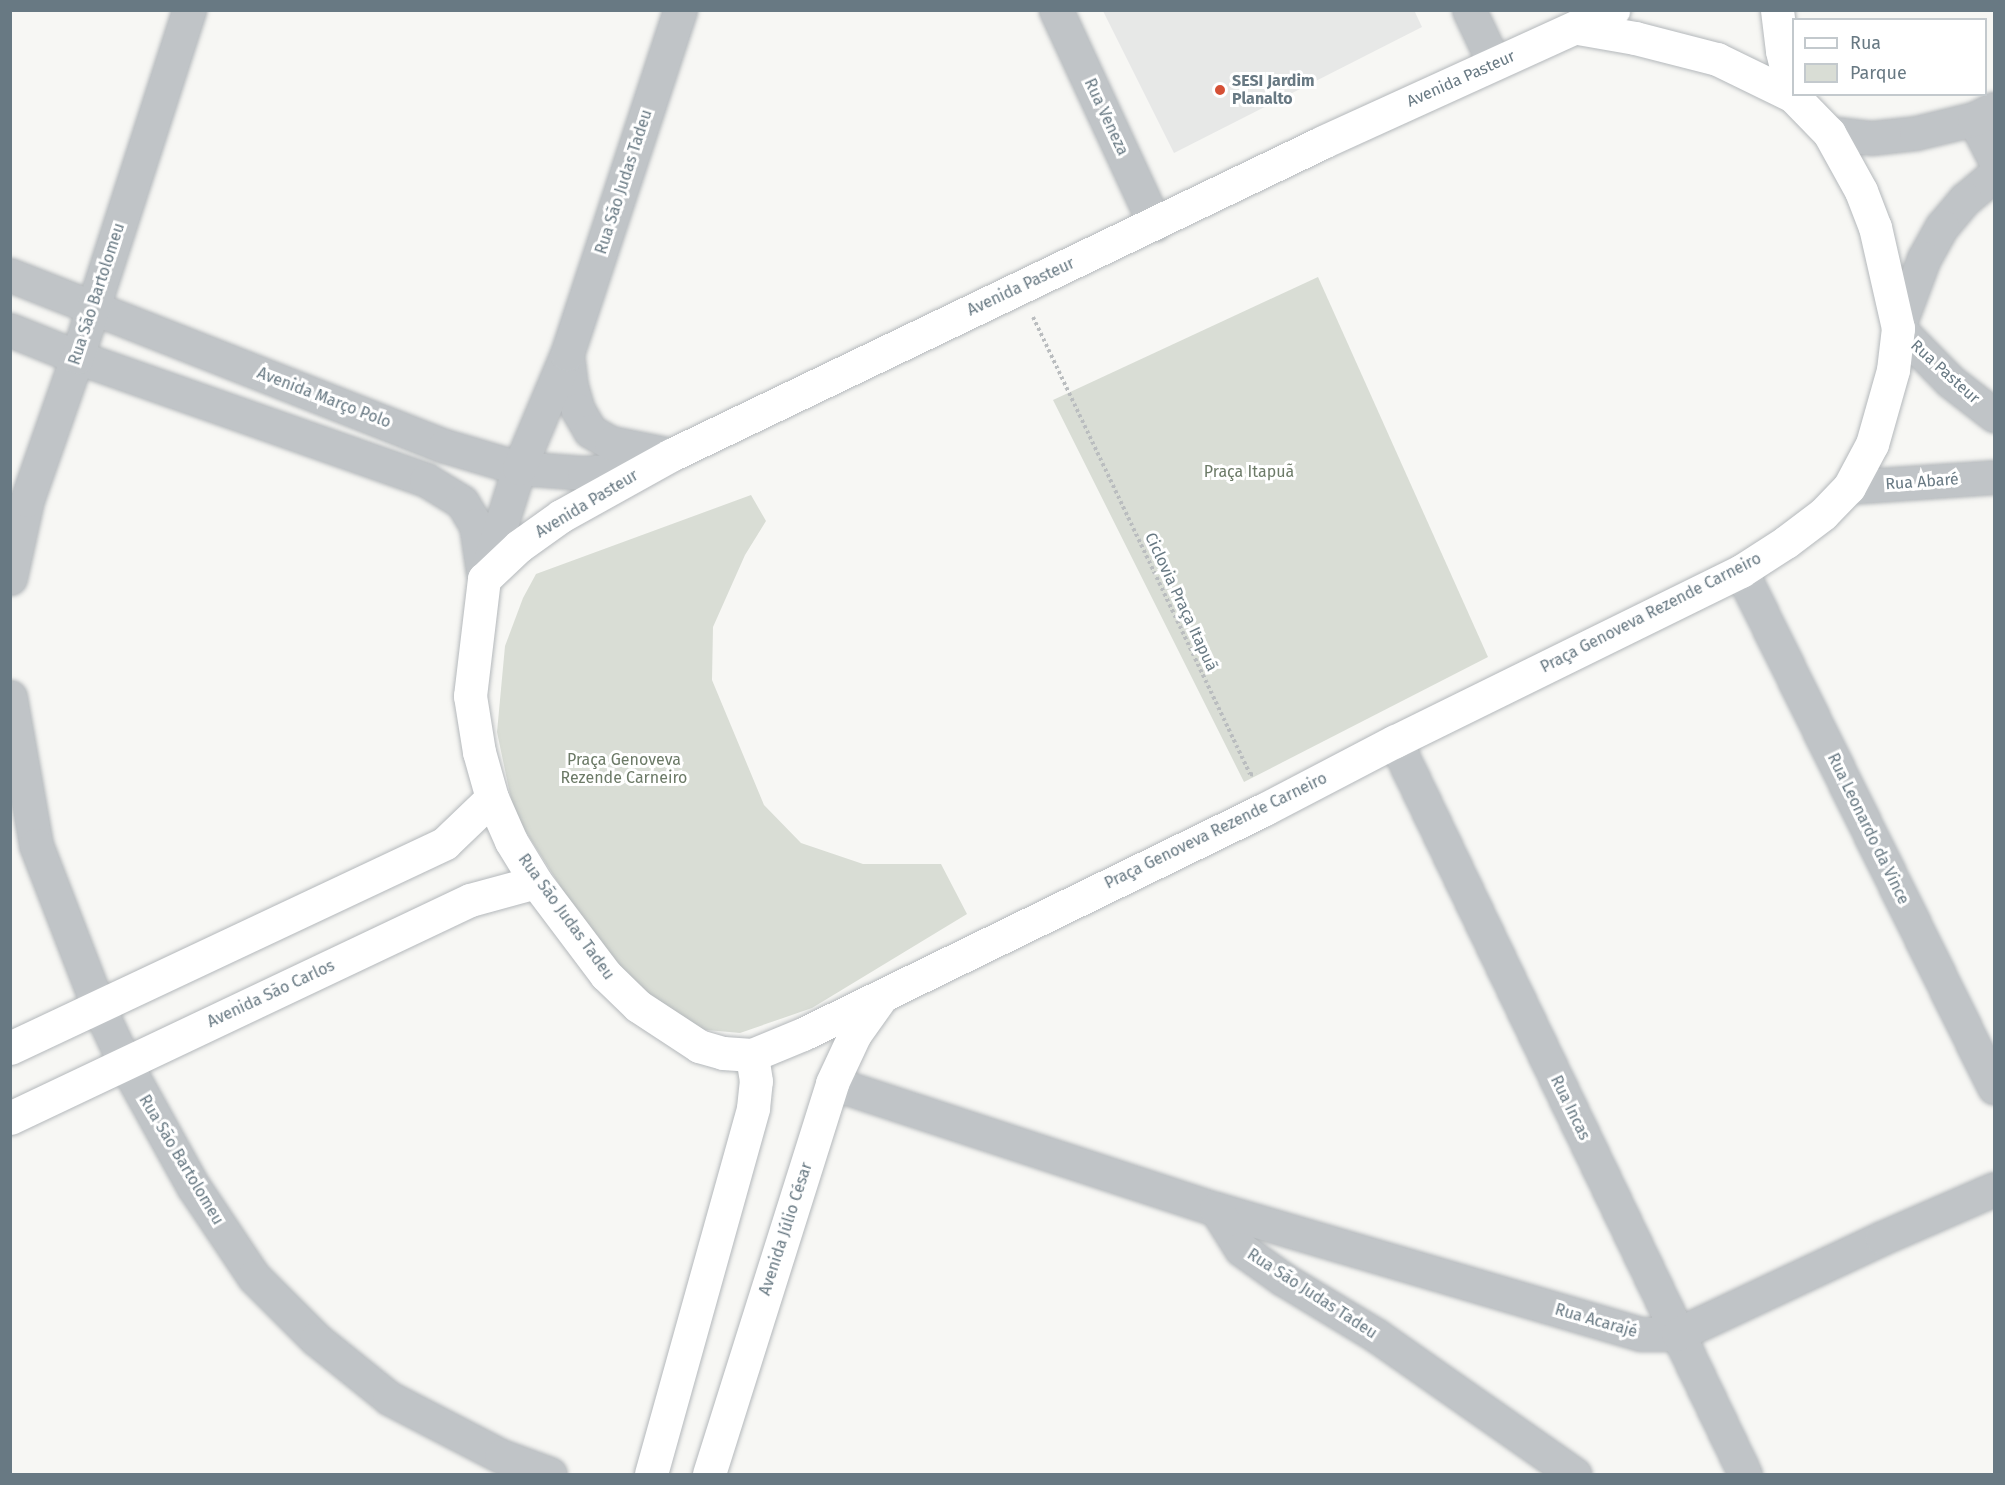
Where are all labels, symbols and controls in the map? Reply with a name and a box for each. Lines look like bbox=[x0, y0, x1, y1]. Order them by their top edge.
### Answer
legend bbox=[1792, 18, 1987, 96]
text: Rua bbox=[1850, 32, 1881, 54]
street label: Avenida Pasteur bbox=[1404, 47, 1518, 111]
text: Parque bbox=[1850, 62, 1907, 84]
place label: SESI Jardim Planalto bbox=[1232, 71, 1314, 109]
street label: Rua Veneza bbox=[1080, 76, 1132, 158]
marker: SESI Jardim Planalto bbox=[1213, 83, 1227, 97]
street label: Rua São Judas Tadeu bbox=[592, 107, 656, 257]
street label: Rua São Bartolomeu bbox=[65, 221, 129, 367]
street label: Avenida Pasteur bbox=[964, 254, 1078, 320]
street label: Rua Pasteur bbox=[1907, 336, 1983, 408]
street label: Avenida Março Polo bbox=[254, 364, 394, 432]
park label: Praça Itapuã bbox=[1204, 462, 1294, 482]
street label: Avenida Pasteur bbox=[532, 466, 642, 542]
street label: Rua Abaré bbox=[1885, 470, 1959, 494]
street label: Ciclovia Praça Itapuã bbox=[1140, 530, 1222, 674]
street label: Praça Genoveva Rezende Carneiro bbox=[1537, 549, 1765, 677]
park label: Praça Genoveva Rezende Carneiro bbox=[561, 750, 687, 788]
street label: Rua Leonardo da Vince bbox=[1823, 750, 1913, 908]
street label: Praça Genoveva Rezende Carneiro bbox=[1102, 769, 1330, 893]
street label: Rua São Judas Tadeu bbox=[514, 850, 618, 984]
street label: Avenida São Carlos bbox=[204, 956, 338, 1032]
street label: Rua Incas bbox=[1546, 1073, 1594, 1143]
street label: Rua São Bartolomeu bbox=[135, 1092, 227, 1228]
street label: Avenida Júlio César bbox=[755, 1160, 817, 1298]
street label: Rua São Judas Tadeu bbox=[1244, 1245, 1380, 1343]
street label: Rua Acarajé bbox=[1553, 1300, 1639, 1342]

